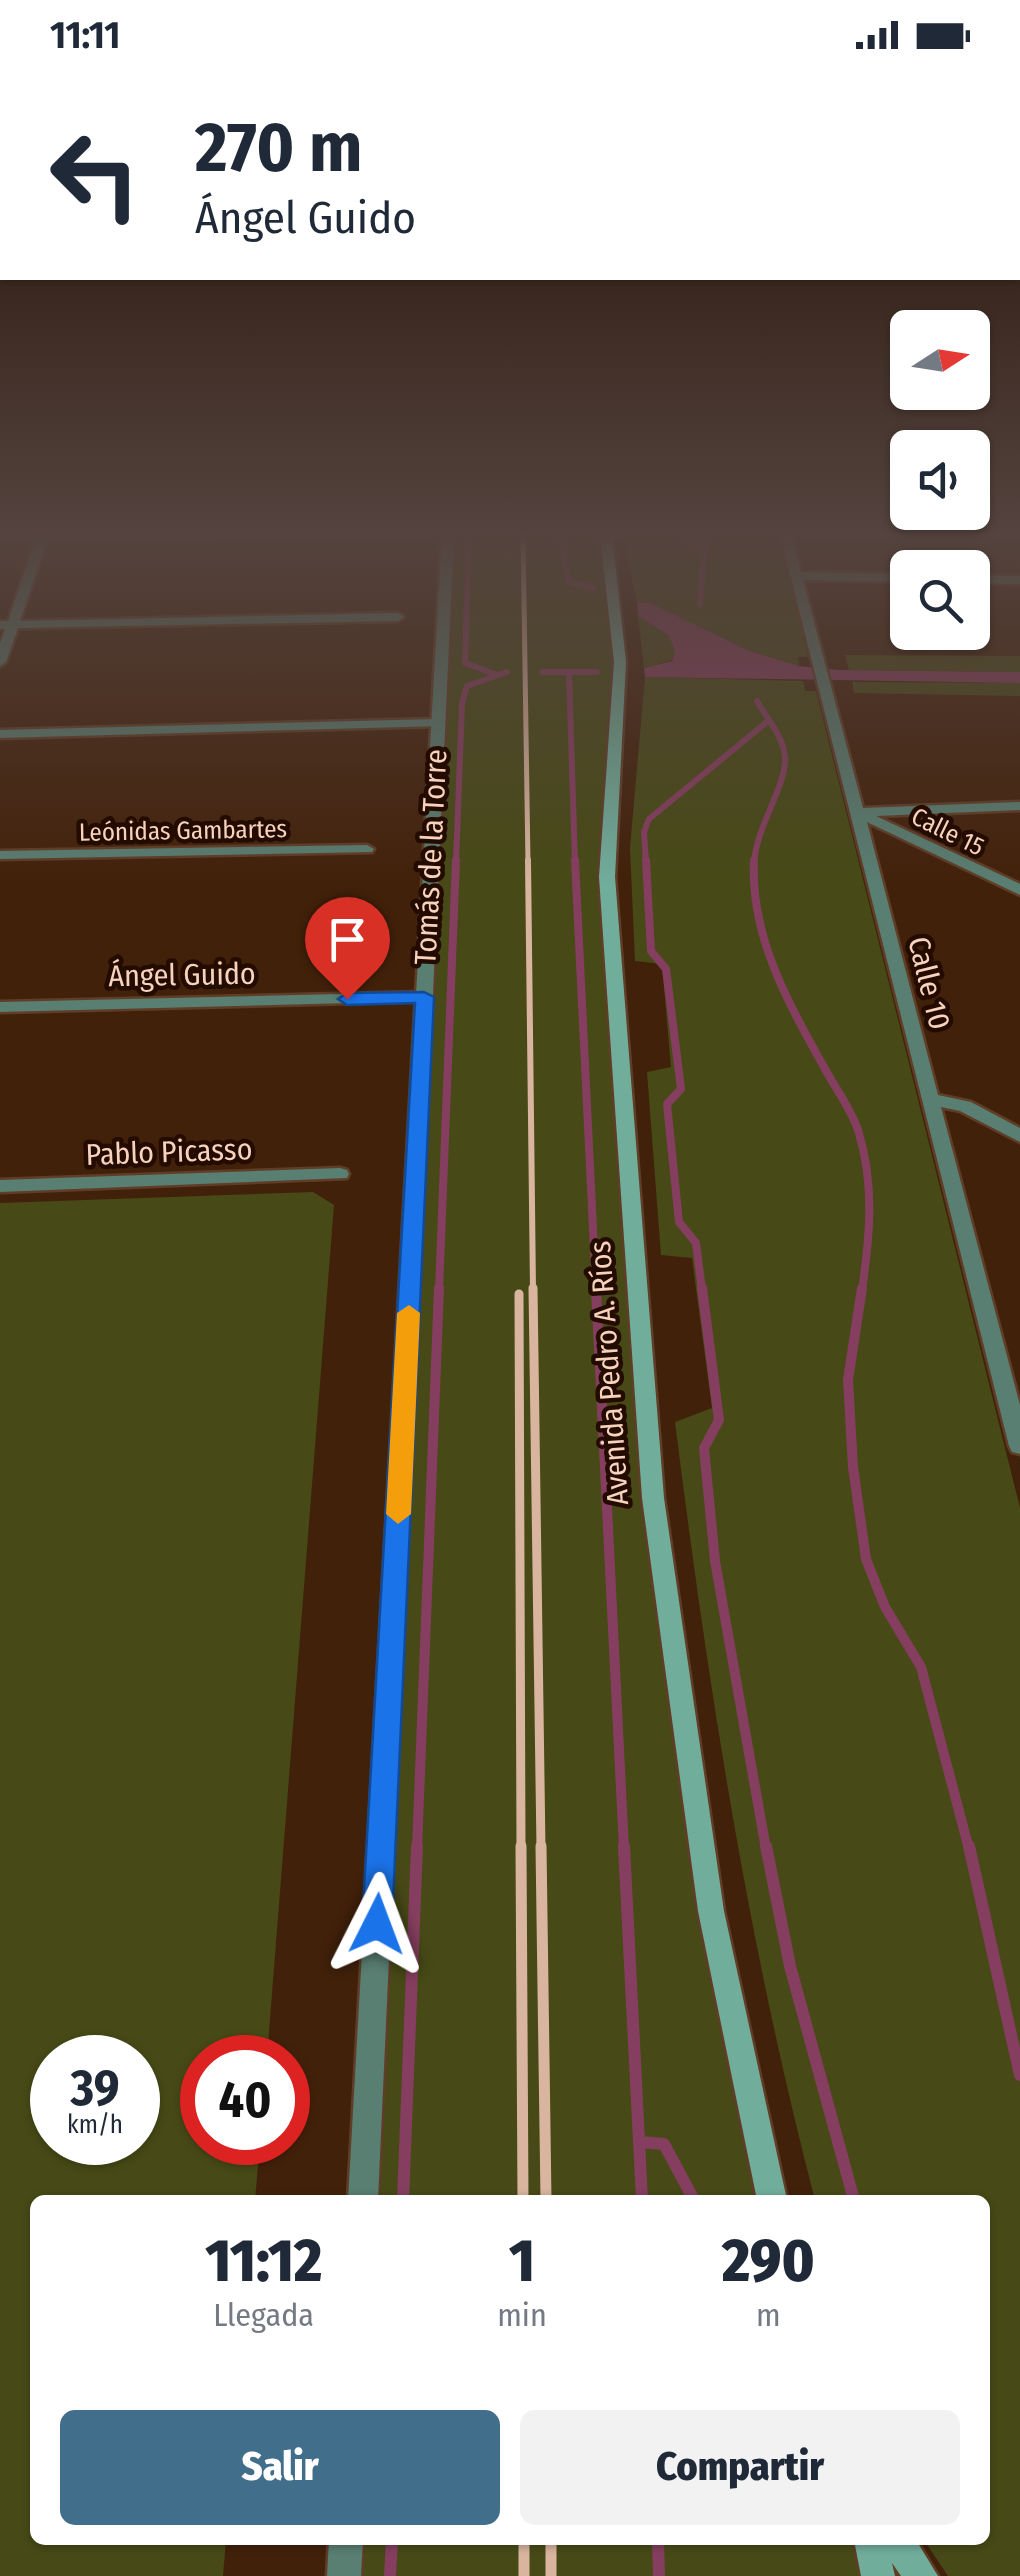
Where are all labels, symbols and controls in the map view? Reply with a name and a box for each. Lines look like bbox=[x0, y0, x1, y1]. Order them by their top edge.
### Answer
text: 11:11 bbox=[50, 12, 120, 58]
text: 270 m bbox=[195, 106, 362, 190]
icon: left bbox=[30, 110, 160, 240]
text: Ángel Guido bbox=[195, 191, 416, 245]
north arrow bbox=[890, 310, 990, 410]
map controls bbox=[890, 310, 990, 650]
button: sound bbox=[890, 430, 990, 530]
button: search bbox=[890, 550, 990, 650]
street label: Tomás de la Torre bbox=[407, 748, 455, 966]
street label: Calle 15 bbox=[906, 802, 989, 862]
street label: Leónidas Gambartes bbox=[79, 814, 287, 848]
pin bbox=[305, 897, 390, 1000]
icon: arrive bbox=[320, 912, 375, 967]
street label: Calle 10 bbox=[900, 933, 958, 1033]
street label: Ángel Guido bbox=[108, 956, 256, 994]
street label: Pablo Picasso bbox=[85, 1131, 253, 1173]
street label: Avenida Pedro A. Ríos bbox=[582, 1240, 636, 1506]
position arrow bbox=[325, 1872, 429, 1976]
speed limit sign: 40 bbox=[180, 2035, 310, 2165]
text: 39 bbox=[70, 2058, 120, 2118]
text: km/h bbox=[67, 2110, 123, 2140]
text: 11:12 bbox=[205, 2225, 322, 2297]
text: 1 bbox=[509, 2225, 535, 2297]
text: 290 bbox=[722, 2225, 815, 2297]
text: Llegada bbox=[213, 2296, 314, 2334]
text: min bbox=[497, 2296, 547, 2334]
text: m bbox=[756, 2296, 781, 2334]
button: Salir bbox=[60, 2410, 500, 2525]
button: Compartir bbox=[520, 2410, 960, 2525]

